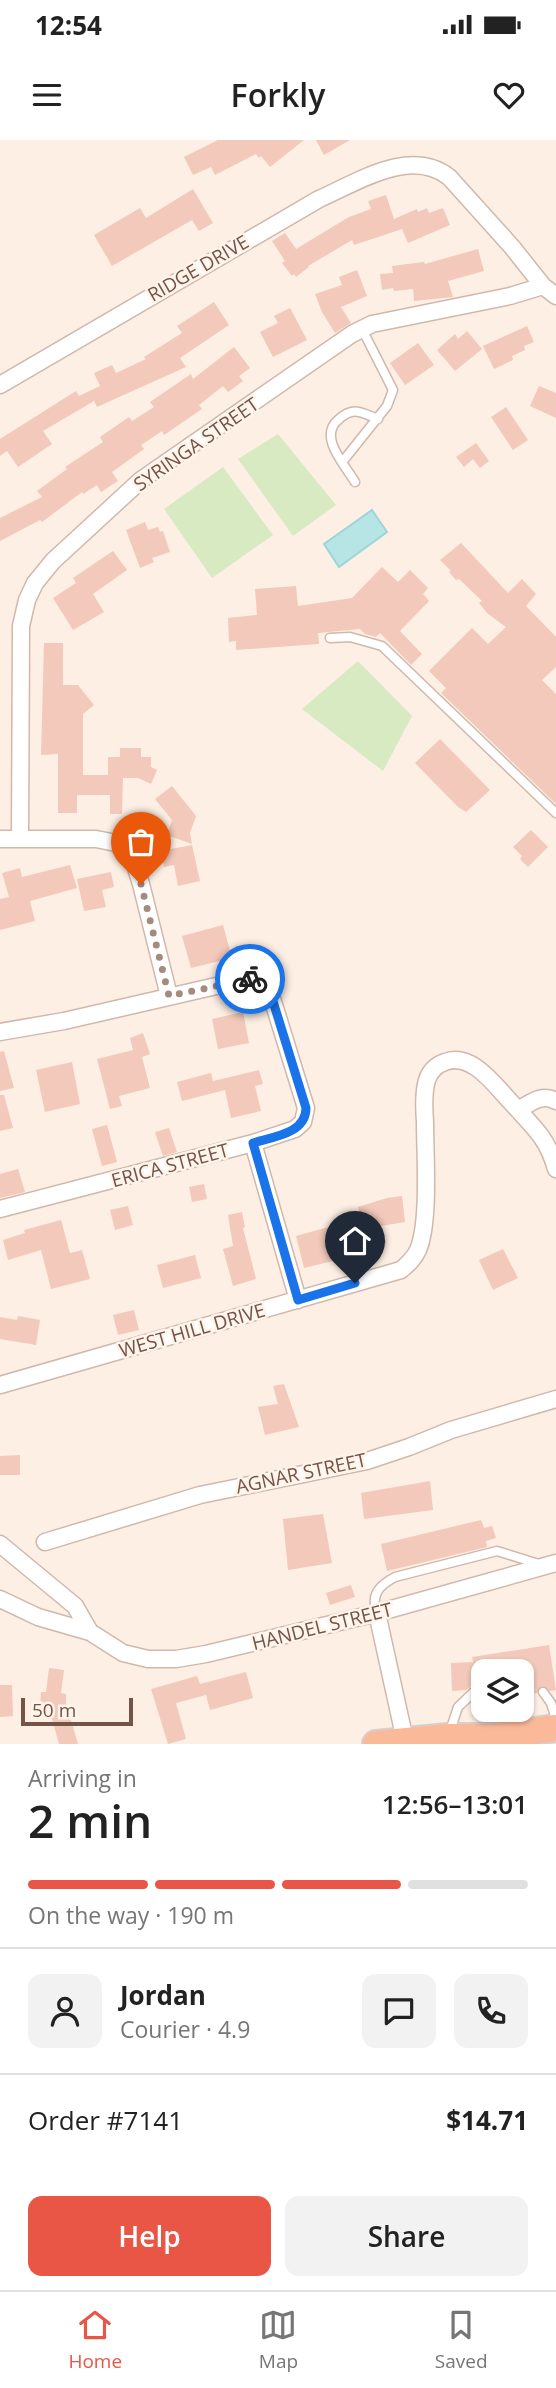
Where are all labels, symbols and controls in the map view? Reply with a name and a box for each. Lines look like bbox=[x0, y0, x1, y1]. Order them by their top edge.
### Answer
text: 12:54 bbox=[35, 7, 102, 43]
text: Forkly bbox=[231, 73, 325, 116]
icon: menu bbox=[28, 76, 66, 114]
icon: heart bbox=[490, 76, 528, 114]
street label: RIDGE DRIVE bbox=[143, 229, 253, 307]
street label: SYRINGA STREET bbox=[128, 391, 264, 497]
pin bbox=[111, 812, 171, 884]
icon: bag bbox=[122, 823, 160, 861]
courier bbox=[215, 944, 285, 1014]
icon: bike bbox=[231, 960, 269, 998]
street label: ERICA STREET bbox=[108, 1137, 232, 1193]
pin bbox=[325, 1211, 385, 1283]
icon: home bbox=[336, 1222, 374, 1260]
street label: WEST HILL DRIVE bbox=[116, 1297, 268, 1363]
street label: AGNAR STREET bbox=[233, 1446, 369, 1500]
street label: HANDEL STREET bbox=[249, 1596, 395, 1656]
map controls bbox=[471, 1659, 534, 1722]
button: layers bbox=[471, 1659, 534, 1722]
scale bar bbox=[21, 1695, 133, 1727]
text: 50 m bbox=[32, 1697, 76, 1723]
text: Arriving in bbox=[28, 1762, 137, 1794]
text: 12:56–13:01 bbox=[382, 1786, 528, 1822]
text: 2 min bbox=[28, 1789, 152, 1851]
text: On the way · 190 m bbox=[28, 1899, 234, 1931]
button: person bbox=[28, 1974, 102, 2048]
button: chat bbox=[362, 1974, 436, 2048]
button: phone bbox=[454, 1974, 528, 2048]
text: Jordan bbox=[120, 1977, 206, 2013]
text: Courier · 4.9 bbox=[120, 2013, 250, 2045]
text: Order #7141 bbox=[28, 2102, 183, 2138]
text: $14.71 bbox=[446, 2102, 528, 2138]
button: Help bbox=[28, 2196, 271, 2276]
button: Share bbox=[285, 2196, 528, 2276]
tab: Home bbox=[68, 2306, 122, 2374]
tab: Map bbox=[259, 2306, 298, 2374]
tab: Saved bbox=[435, 2306, 488, 2374]

